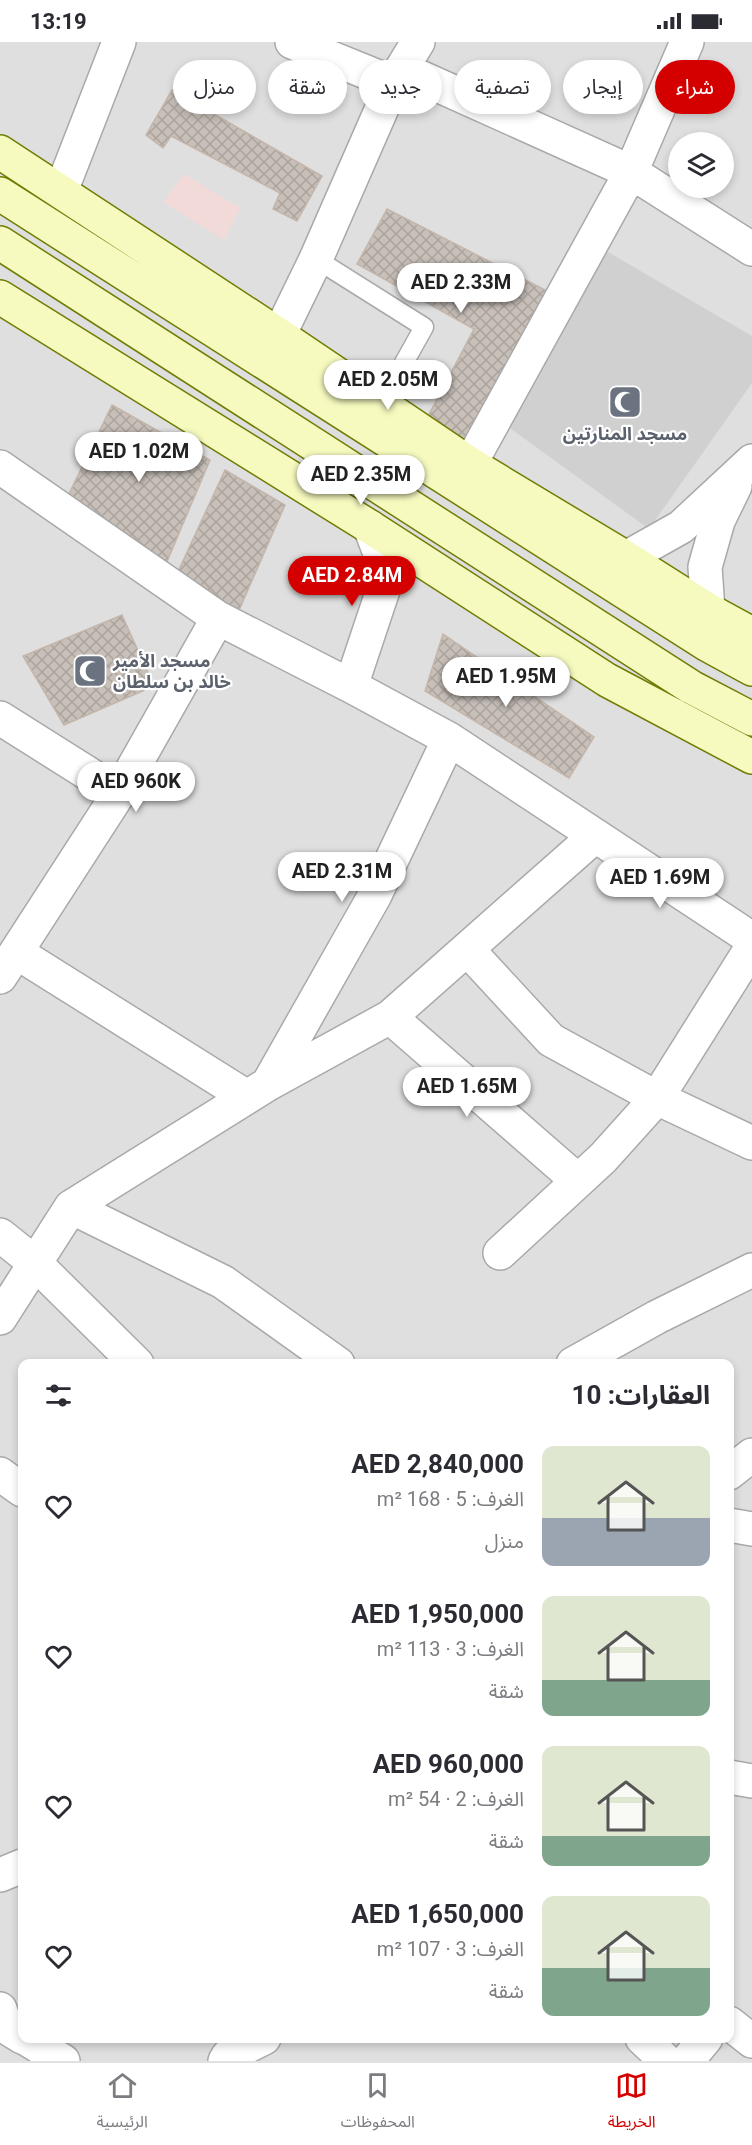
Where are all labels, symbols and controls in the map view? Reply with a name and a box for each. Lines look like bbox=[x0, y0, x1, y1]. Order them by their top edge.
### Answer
text: 13:19 bbox=[30, 9, 87, 34]
chip: منزل bbox=[173, 60, 256, 114]
chip: شقة bbox=[268, 60, 347, 114]
chip: جديد bbox=[359, 60, 442, 114]
chip: تصفية bbox=[454, 60, 551, 114]
chip: إيجار bbox=[563, 60, 643, 114]
chip: شراء bbox=[655, 60, 735, 114]
map controls bbox=[668, 132, 734, 198]
button: layers bbox=[668, 132, 734, 198]
pin: AED 2.33M bbox=[392, 263, 530, 314]
text: AED 2.33M bbox=[411, 270, 511, 294]
pin: AED 2.05M bbox=[319, 360, 457, 411]
text: AED 2.05M bbox=[338, 367, 438, 391]
mosque icon: مسجد المنارتين bbox=[607, 384, 643, 420]
place label: مسجد المنارتين bbox=[563, 423, 687, 445]
pin: AED 1.02M bbox=[70, 432, 208, 483]
text: AED 1.02M bbox=[89, 439, 189, 463]
pin: AED 2.35M bbox=[292, 455, 430, 506]
text: AED 2.35M bbox=[311, 462, 411, 486]
pin: AED 2.84M bbox=[283, 556, 421, 607]
text: AED 2.84M bbox=[302, 563, 402, 587]
place label: مسجد الأمير خالد بن سلطان bbox=[112, 650, 231, 692]
mosque icon: مسجد الأمير خالد بن سلطان bbox=[72, 653, 108, 689]
pin: AED 1.95M bbox=[437, 657, 575, 708]
text: AED 1.95M bbox=[456, 664, 556, 688]
pin: AED 960K bbox=[74, 762, 198, 813]
text: AED 960K bbox=[91, 769, 181, 793]
pin: AED 2.31M bbox=[273, 852, 411, 903]
pin: AED 1.69M bbox=[591, 858, 729, 909]
text: AED 2.31M bbox=[292, 859, 392, 883]
text: AED 1.69M bbox=[610, 865, 710, 889]
pin: AED 1.65M bbox=[398, 1067, 536, 1118]
text: AED 1.65M bbox=[417, 1074, 517, 1098]
icon: filters bbox=[42, 1379, 75, 1412]
text: العقارات: 10 bbox=[571, 1380, 710, 1410]
text: AED 2,840,000 bbox=[351, 1449, 524, 1479]
icon: home bbox=[590, 1470, 662, 1542]
text: الغرف: 5 · 168 m² bbox=[377, 1487, 524, 1511]
icon: heart bbox=[42, 1490, 75, 1523]
text: منزل bbox=[485, 1529, 524, 1553]
text: AED 1,950,000 bbox=[351, 1599, 524, 1629]
icon: home bbox=[590, 1620, 662, 1692]
text: الغرف: 3 · 113 m² bbox=[377, 1637, 524, 1661]
icon: heart bbox=[42, 1640, 75, 1673]
text: شقة bbox=[489, 1679, 524, 1703]
text: AED 960,000 bbox=[373, 1749, 524, 1779]
icon: home bbox=[590, 1770, 662, 1842]
text: الغرف: 2 · 54 m² bbox=[388, 1787, 524, 1811]
icon: heart bbox=[42, 1790, 75, 1823]
text: شقة bbox=[489, 1829, 524, 1853]
text: AED 1,650,000 bbox=[351, 1899, 524, 1929]
icon: home bbox=[590, 1920, 662, 1992]
text: الغرف: 3 · 107 m² bbox=[377, 1937, 524, 1961]
icon: heart bbox=[42, 1940, 75, 1973]
text: شقة bbox=[489, 1979, 524, 2003]
tab: الرئيسية bbox=[96, 2069, 148, 2139]
tab: المحفوظات bbox=[341, 2069, 415, 2139]
tab: الخريطة bbox=[608, 2069, 656, 2139]

